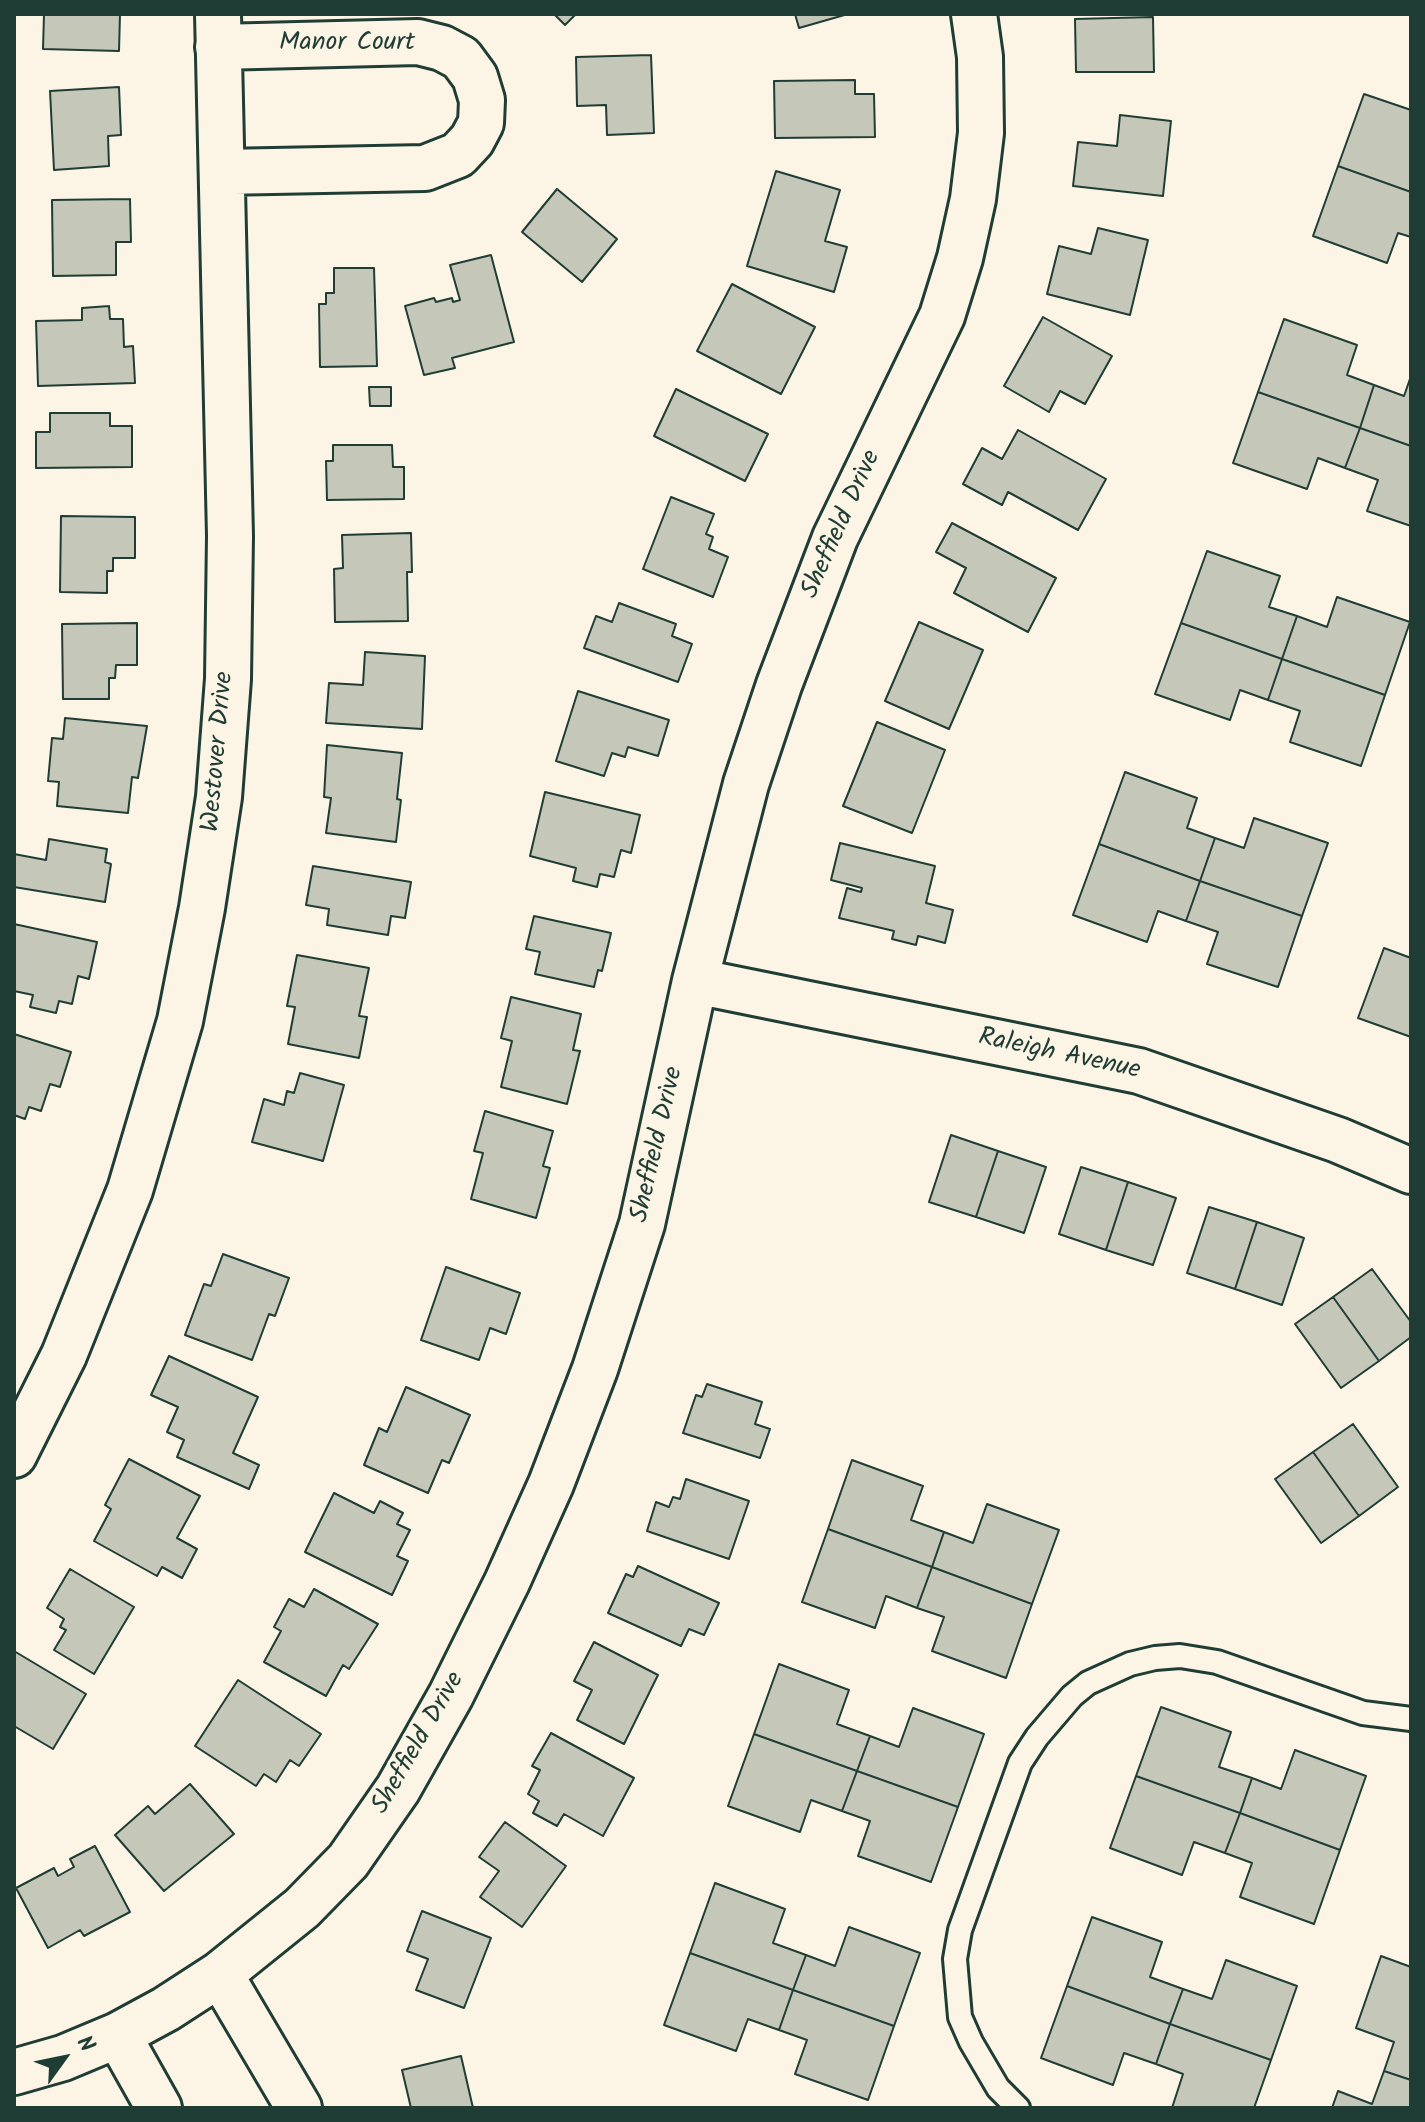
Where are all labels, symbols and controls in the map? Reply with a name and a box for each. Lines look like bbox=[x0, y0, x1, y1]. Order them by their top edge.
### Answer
street label: Manor Court bbox=[279, 29, 415, 61]
street label: Sheffield Drive bbox=[796, 446, 890, 604]
street label: Westover Drive bbox=[197, 671, 243, 833]
street label: Raleigh Avenue bbox=[975, 1024, 1143, 1088]
street label: Sheffield Drive bbox=[626, 1064, 692, 1226]
street label: Sheffield Drive bbox=[367, 1668, 473, 1820]
north arrow bbox=[24, 2018, 104, 2098]
text: N bbox=[66, 2029, 103, 2060]

